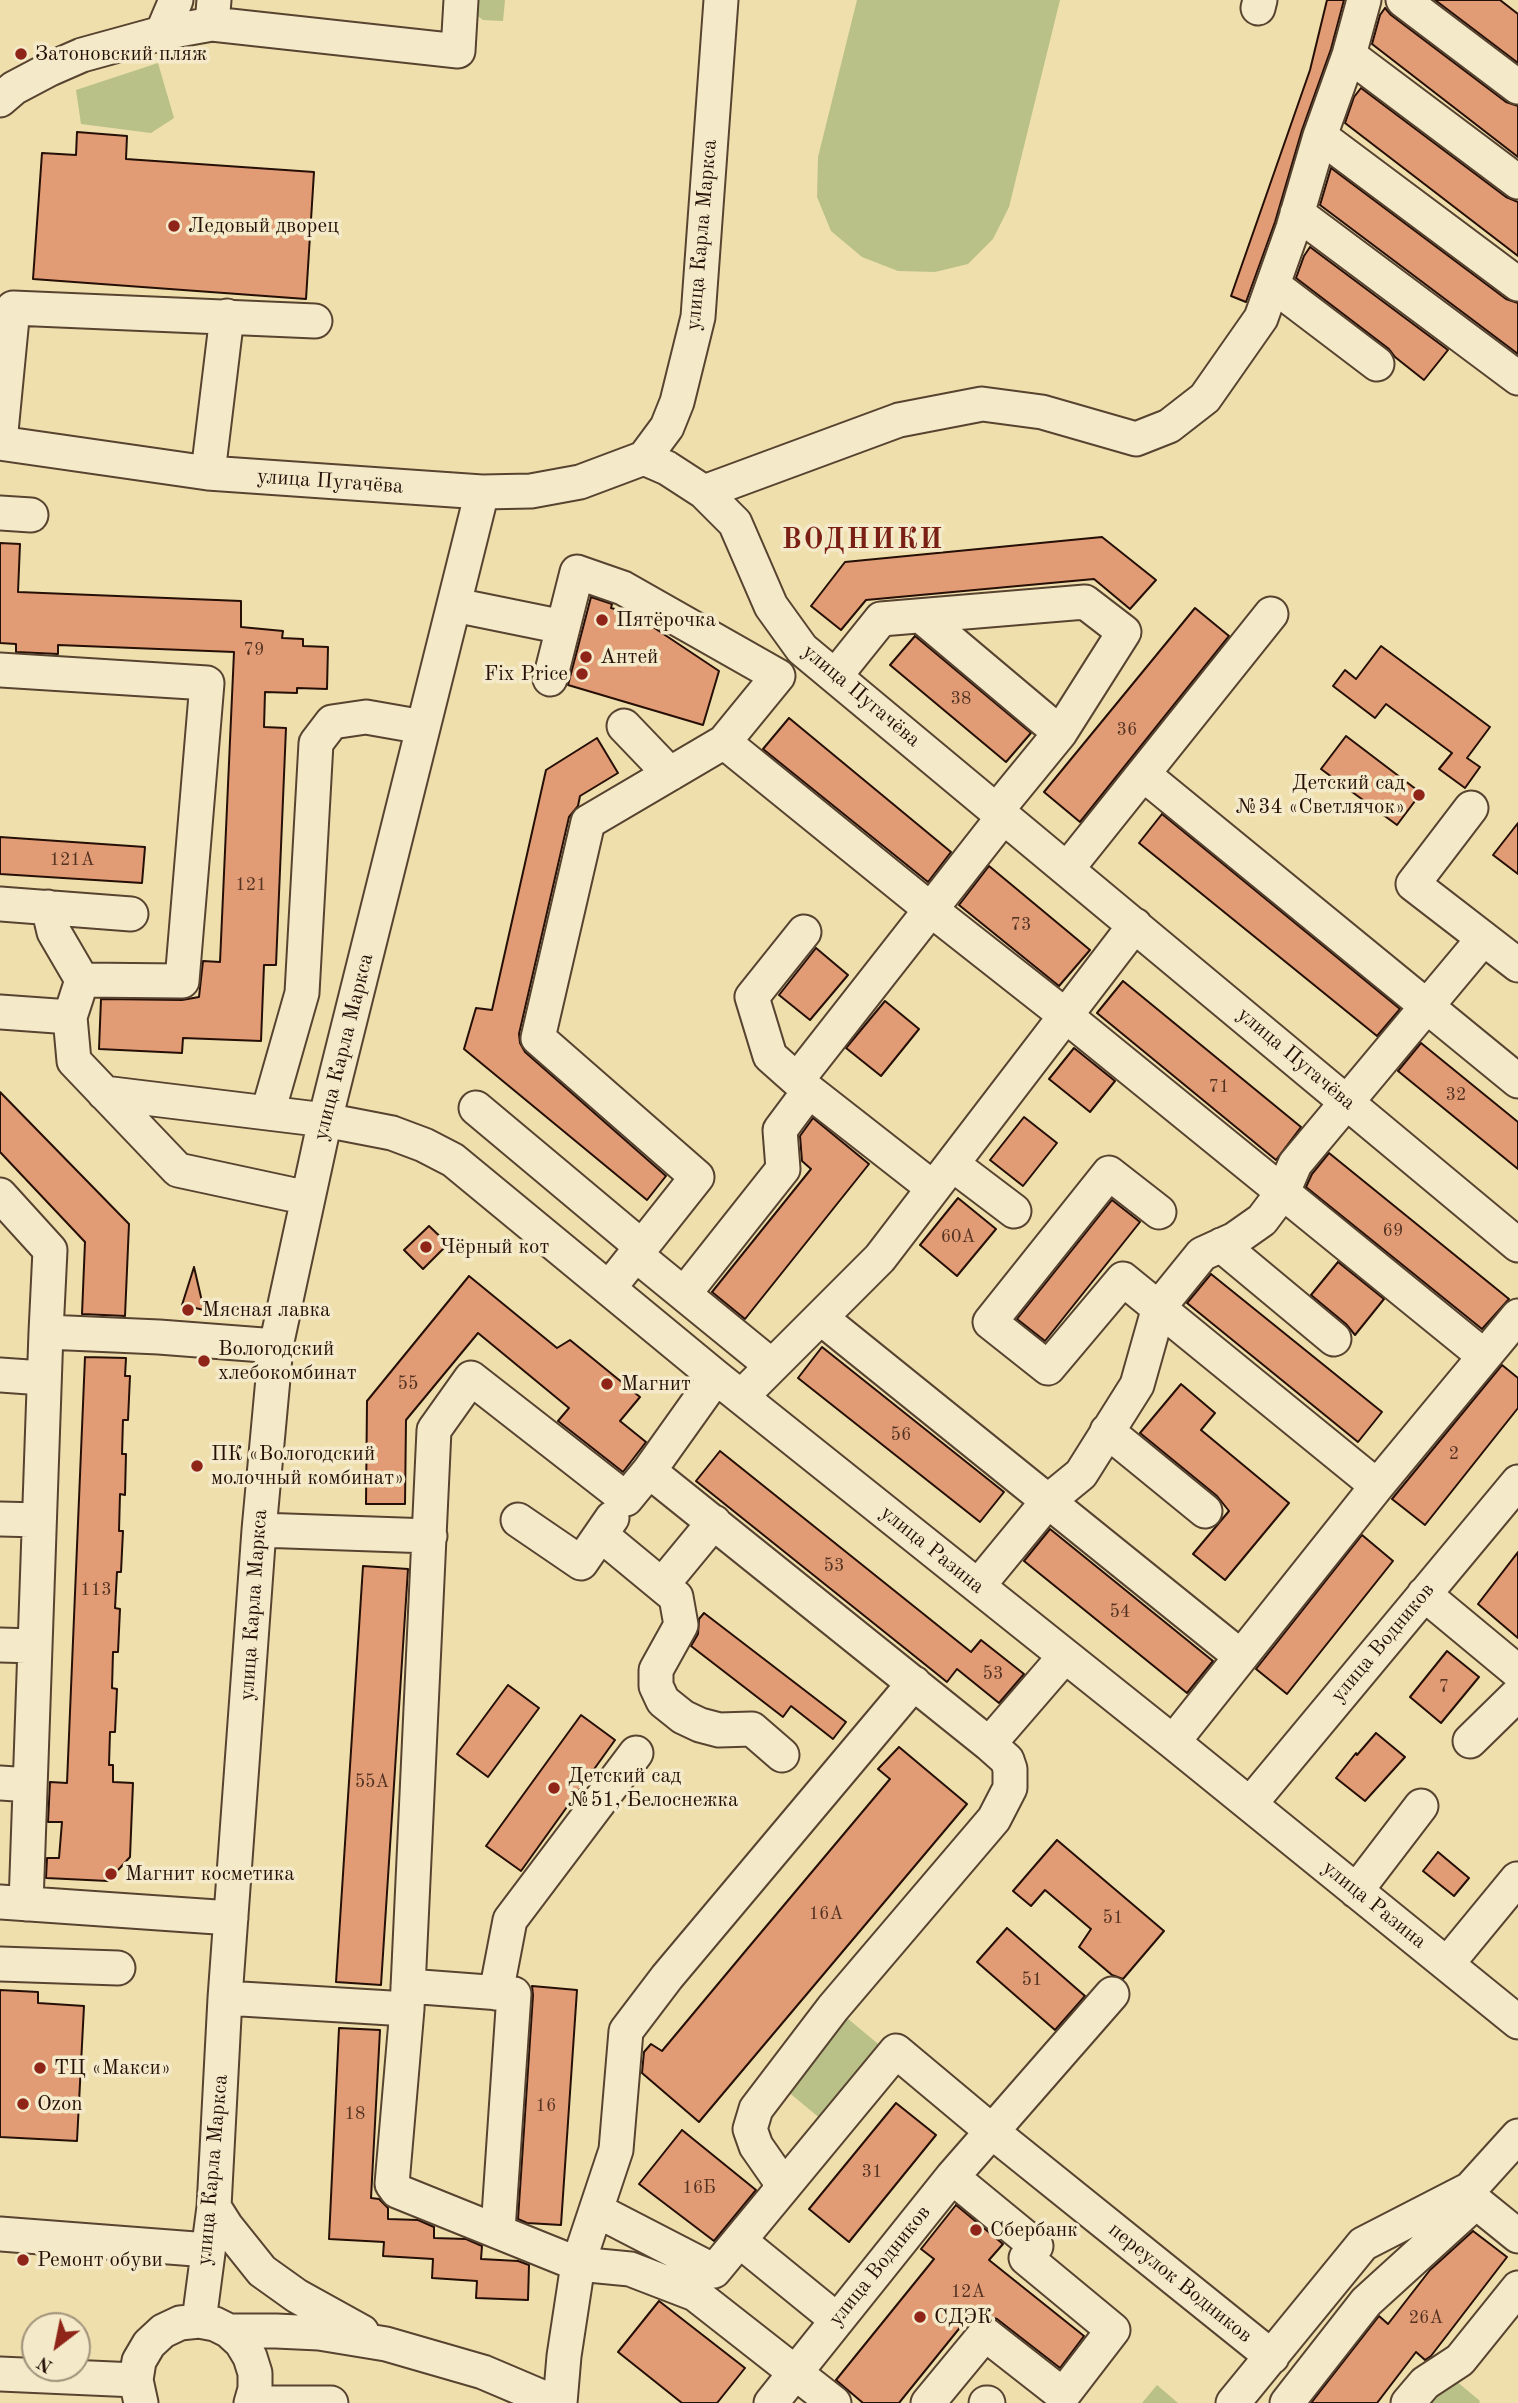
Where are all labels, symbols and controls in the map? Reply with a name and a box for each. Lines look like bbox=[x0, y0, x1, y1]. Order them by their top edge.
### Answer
place label: Затоновский пляж bbox=[35, 41, 207, 67]
marker: Затоновский пляж bbox=[13, 46, 29, 62]
street label: улица Карла Маркса bbox=[681, 138, 723, 332]
place label: Ледовый дворец bbox=[188, 213, 339, 239]
marker: Ледовый дворец bbox=[166, 218, 182, 234]
street label: улица Пугачёва bbox=[256, 464, 404, 500]
district label: ВОДНИКИ bbox=[783, 524, 943, 558]
place label: Пятёрочка bbox=[616, 607, 716, 633]
marker: Пятёрочка bbox=[594, 612, 610, 628]
house number: 79 bbox=[244, 639, 264, 661]
street label: улица Пугачёва bbox=[797, 639, 925, 753]
place label: Антей bbox=[600, 644, 658, 670]
marker: Антей bbox=[578, 649, 594, 665]
place label: Fix Price bbox=[484, 661, 568, 687]
marker: Fix Price bbox=[574, 666, 590, 682]
house number: 38 bbox=[951, 688, 971, 710]
house number: 36 bbox=[1117, 719, 1137, 741]
place label: Детский сад №34 «Светлячок» bbox=[1236, 770, 1405, 820]
marker: Детский сад №34 «Светлячок» bbox=[1411, 787, 1427, 803]
house number: 121А bbox=[49, 849, 95, 871]
house number: 121 bbox=[235, 874, 267, 896]
house number: 73 bbox=[1011, 914, 1031, 936]
street label: улица Карла Маркса bbox=[309, 951, 379, 1143]
street label: улица Пугачёва bbox=[1232, 1002, 1360, 1116]
house number: 71 bbox=[1209, 1076, 1229, 1098]
house number: 32 bbox=[1446, 1084, 1466, 1106]
house number: 69 bbox=[1383, 1220, 1403, 1242]
house number: 60А bbox=[941, 1226, 975, 1248]
place label: Чёрный кот bbox=[440, 1234, 549, 1260]
marker: Чёрный кот bbox=[418, 1239, 434, 1255]
place label: Мясная лавка bbox=[202, 1297, 330, 1323]
marker: Мясная лавка bbox=[180, 1302, 196, 1318]
place label: Вологодский хлебокомбинат bbox=[218, 1336, 357, 1386]
marker: Вологодский хлебокомбинат bbox=[196, 1353, 212, 1369]
place label: Магнит bbox=[621, 1371, 691, 1397]
house number: 55 bbox=[398, 1373, 418, 1395]
marker: Магнит bbox=[599, 1376, 615, 1392]
house number: 56 bbox=[891, 1424, 911, 1446]
place label: ПК «Вологодский молочный комбинат» bbox=[211, 1441, 404, 1491]
house number: 2 bbox=[1449, 1443, 1459, 1465]
marker: ПК «Вологодский молочный комбинат» bbox=[189, 1458, 205, 1474]
street label: улица Разина bbox=[875, 1500, 989, 1600]
street label: улица Карла Маркса bbox=[235, 1508, 273, 1702]
house number: 53 bbox=[824, 1555, 844, 1577]
street label: улица Водников bbox=[1326, 1578, 1440, 1708]
house number: 113 bbox=[80, 1579, 112, 1601]
house number: 54 bbox=[1110, 1601, 1130, 1623]
house number: 53 bbox=[983, 1663, 1003, 1685]
house number: 7 bbox=[1439, 1676, 1449, 1698]
place label: Детский сад №51, Белоснежка bbox=[568, 1763, 738, 1813]
house number: 55А bbox=[355, 1771, 389, 1793]
marker: Детский сад №51, Белоснежка bbox=[546, 1780, 562, 1796]
street label: улица Разина bbox=[1317, 1855, 1431, 1955]
place label: Магнит косметика bbox=[125, 1861, 295, 1887]
marker: Магнит косметика bbox=[103, 1866, 119, 1882]
house number: 16А bbox=[809, 1903, 843, 1925]
house number: 51 bbox=[1103, 1907, 1123, 1929]
house number: 51 bbox=[1022, 1969, 1042, 1991]
place label: ТЦ «Макси» bbox=[54, 2055, 171, 2081]
marker: ТЦ «Макси» bbox=[32, 2060, 48, 2076]
street label: улица Карла Маркса bbox=[192, 2073, 234, 2267]
place label: Ozon bbox=[37, 2091, 83, 2117]
house number: 16 bbox=[536, 2095, 556, 2117]
marker: Ozon bbox=[15, 2096, 31, 2112]
house number: 18 bbox=[345, 2103, 365, 2125]
house number: 31 bbox=[862, 2161, 882, 2183]
house number: 16Б bbox=[682, 2177, 716, 2199]
street label: улица Водников bbox=[824, 2201, 936, 2331]
place label: Сбербанк bbox=[990, 2217, 1078, 2243]
street label: переулок Водников bbox=[1103, 2217, 1257, 2349]
marker: Сбербанк bbox=[968, 2222, 984, 2238]
place label: Ремонт обуви bbox=[37, 2247, 163, 2273]
marker: Ремонт обуви bbox=[15, 2252, 31, 2268]
house number: 12А bbox=[951, 2281, 985, 2303]
place label: СДЭК bbox=[934, 2304, 992, 2330]
house number: 26А bbox=[1409, 2307, 1443, 2329]
marker: СДЭК bbox=[912, 2309, 928, 2325]
north arrow bbox=[21, 2312, 91, 2382]
text: N bbox=[34, 2352, 57, 2375]

